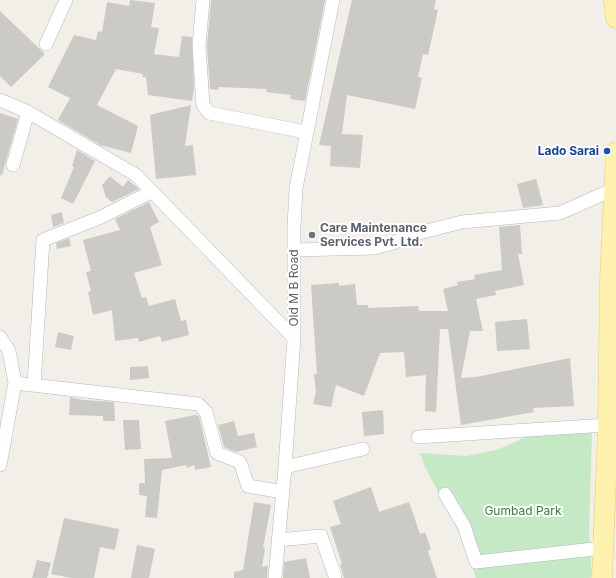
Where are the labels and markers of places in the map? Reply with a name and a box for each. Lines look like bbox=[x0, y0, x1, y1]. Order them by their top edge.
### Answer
place label: Lado Sarai bbox=[538, 144, 599, 158]
marker: Lado Sarai bbox=[602, 146, 612, 156]
place label: Care Maintenance Services Pvt. Ltd. bbox=[320, 221, 427, 249]
marker: Care Maintenance Services Pvt. Ltd. bbox=[307, 230, 317, 240]

